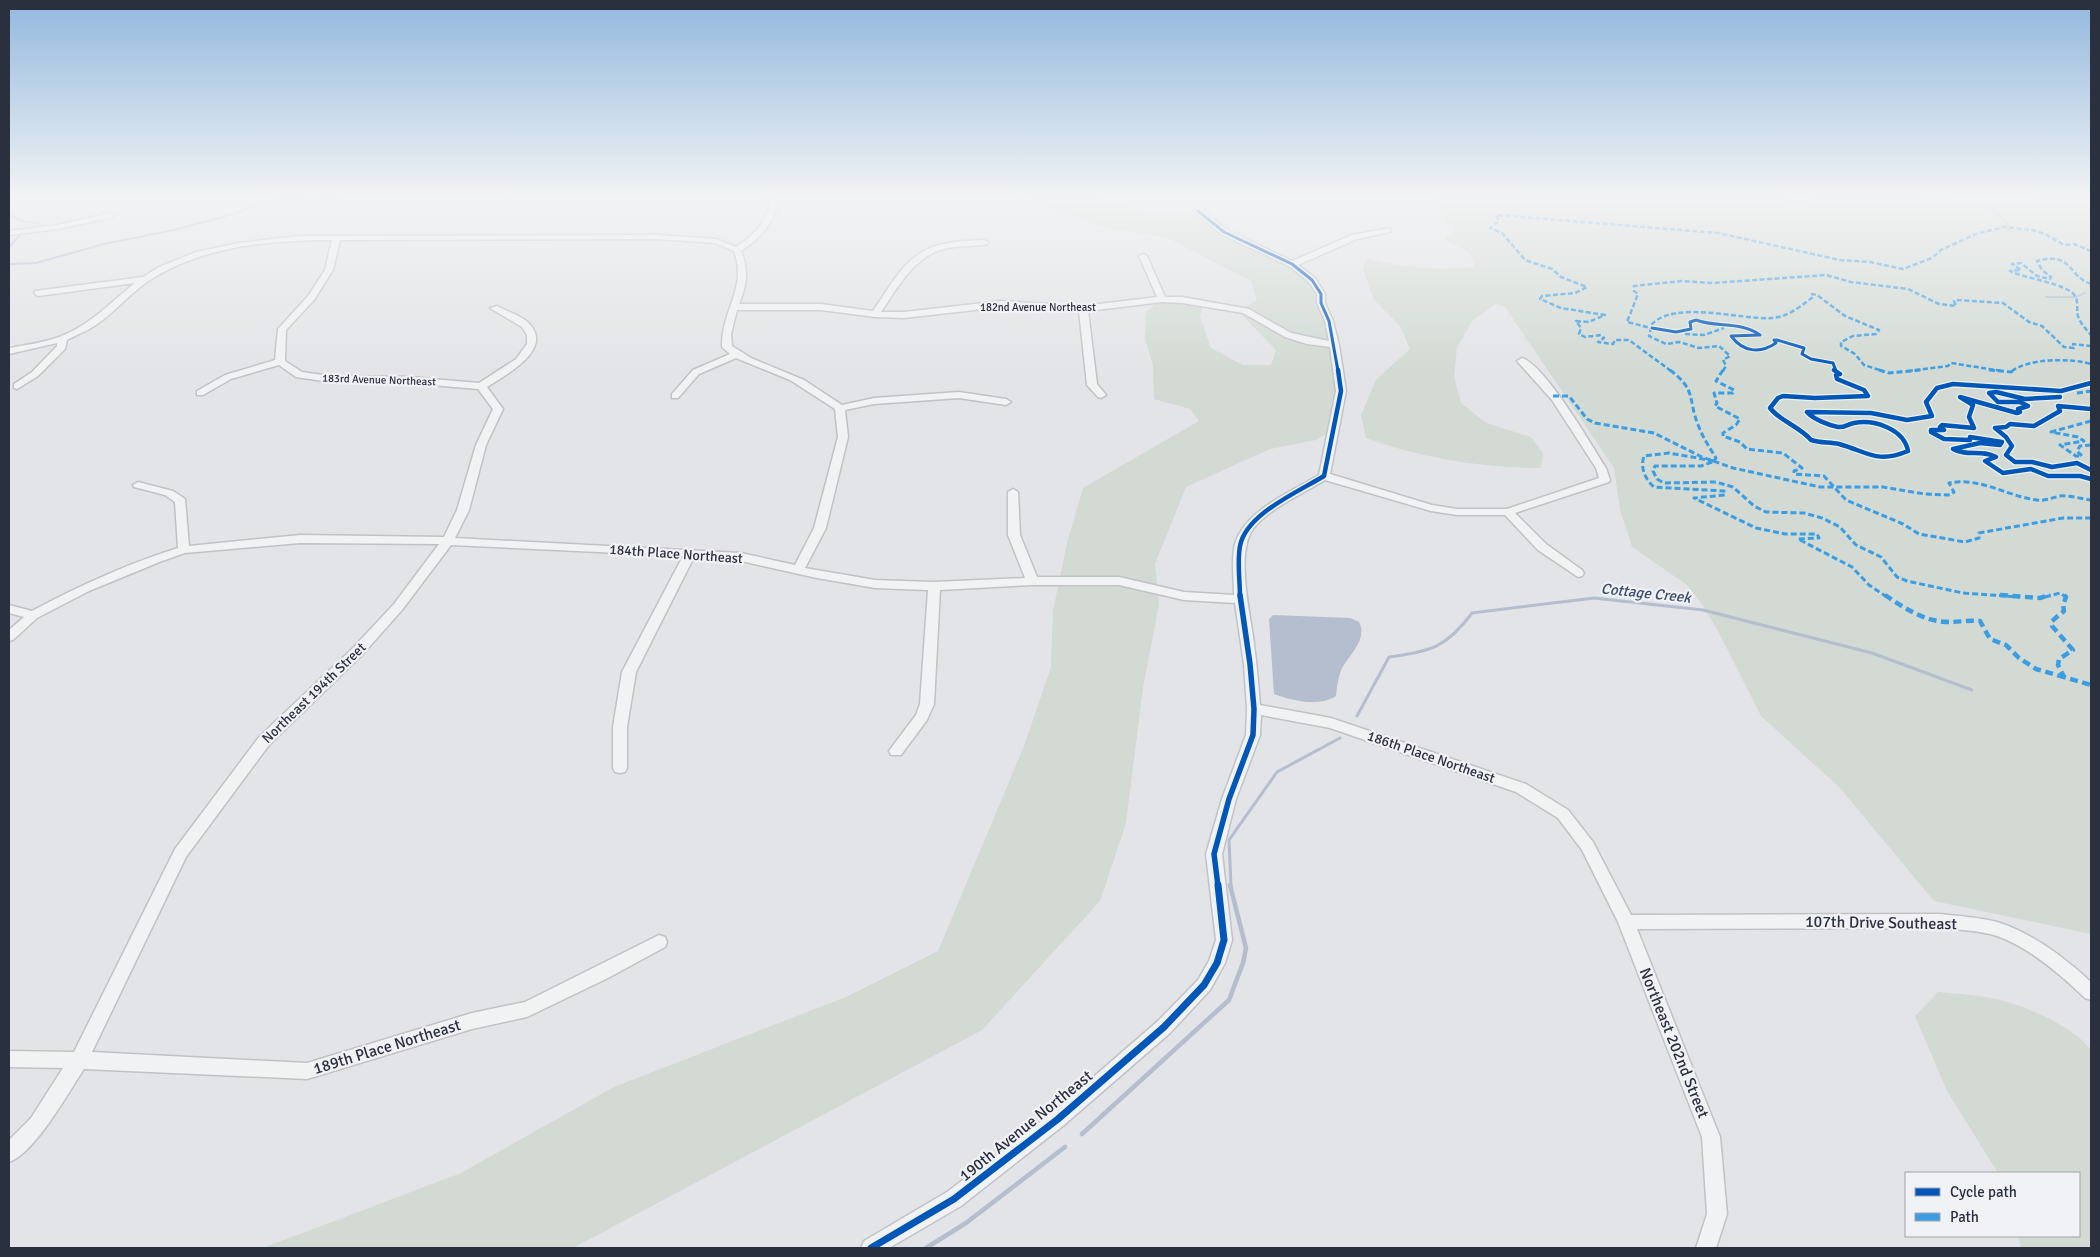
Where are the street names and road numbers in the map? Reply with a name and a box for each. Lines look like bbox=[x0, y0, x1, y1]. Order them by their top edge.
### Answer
street label: 182nd Avenue Northeast bbox=[980, 301, 1096, 314]
street label: 183rd Avenue Northeast bbox=[322, 372, 436, 388]
street label: 184th Place Northeast bbox=[609, 541, 743, 567]
street label: Northeast 194th Street bbox=[259, 639, 370, 747]
street label: 186th Place Northeast bbox=[1365, 727, 1497, 787]
street label: 107th Drive Southeast bbox=[1805, 912, 1958, 934]
street label: Northeast 202nd Street bbox=[1635, 965, 1713, 1121]
street label: 189th Place Northeast bbox=[311, 1015, 463, 1079]
street label: 190th Avenue Northeast bbox=[955, 1066, 1097, 1186]

